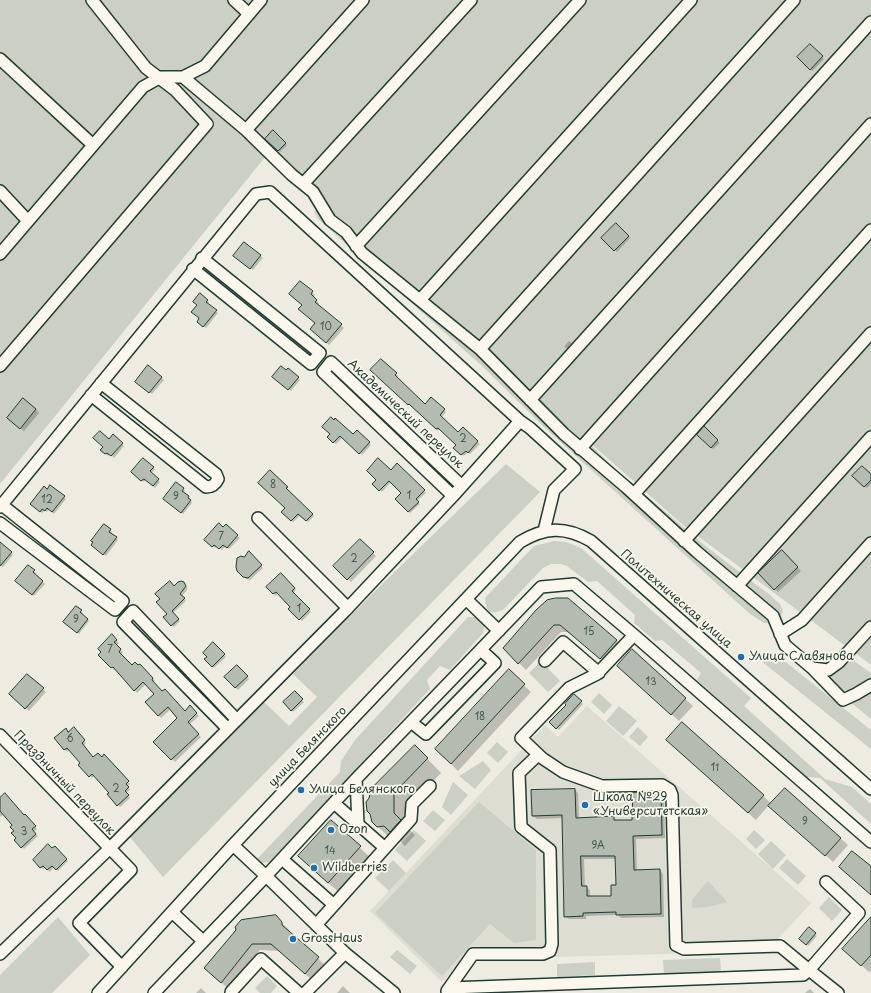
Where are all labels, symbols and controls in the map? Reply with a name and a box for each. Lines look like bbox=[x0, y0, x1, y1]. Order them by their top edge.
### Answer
house number: 10 bbox=[320, 321, 332, 333]
street label: Академический переулок bbox=[344, 357, 466, 471]
house number: 2 bbox=[459, 433, 467, 445]
house number: 8 bbox=[270, 479, 276, 491]
house number: 1 bbox=[407, 490, 411, 502]
house number: 9 bbox=[173, 491, 179, 503]
house number: 12 bbox=[41, 494, 53, 506]
house number: 7 bbox=[218, 531, 224, 543]
street label: Политехническая улица bbox=[617, 547, 735, 651]
house number: 2 bbox=[350, 553, 358, 565]
house number: 1 bbox=[297, 603, 301, 615]
house number: 9 bbox=[73, 614, 79, 626]
house number: 15 bbox=[584, 626, 594, 638]
house number: 7 bbox=[107, 644, 113, 656]
place label: Улица Славянова bbox=[749, 650, 854, 664]
marker: Улица Славянова bbox=[736, 652, 746, 662]
house number: 13 bbox=[645, 676, 657, 688]
street label: улица Белянского bbox=[266, 704, 350, 790]
house number: 18 bbox=[475, 711, 485, 723]
street label: Праздничный переулок bbox=[11, 728, 117, 838]
house number: 6 bbox=[66, 733, 74, 745]
house number: 11 bbox=[711, 762, 719, 774]
house number: 2 bbox=[112, 783, 120, 795]
place label: Улица Белянского bbox=[309, 783, 415, 797]
marker: Улица Белянского bbox=[296, 785, 306, 795]
place label: Школа №29 «Университетская» bbox=[593, 791, 708, 819]
marker: Школа №29 «Университетская» bbox=[580, 800, 590, 810]
house number: 9 bbox=[802, 816, 808, 828]
place label: Ozon bbox=[339, 823, 368, 837]
marker: Ozon bbox=[326, 825, 336, 835]
house number: 3 bbox=[21, 826, 27, 838]
house number: 9А bbox=[591, 840, 605, 852]
house number: 14 bbox=[324, 845, 336, 857]
place label: Wildberries bbox=[322, 861, 387, 875]
marker: Wildberries bbox=[309, 863, 319, 873]
place label: GrossHaus bbox=[301, 932, 362, 946]
marker: GrossHaus bbox=[288, 934, 298, 944]

